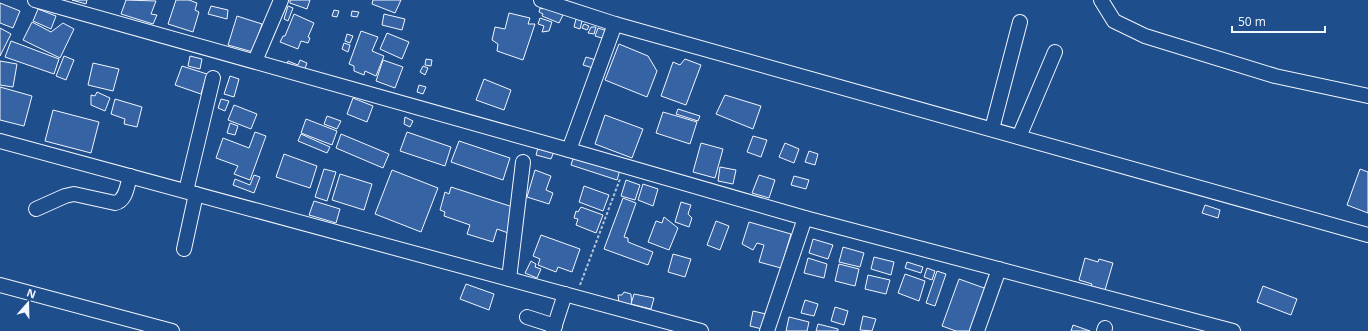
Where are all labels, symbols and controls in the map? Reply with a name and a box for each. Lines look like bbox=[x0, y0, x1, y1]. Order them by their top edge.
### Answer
scale bar bbox=[1232, 8, 1325, 34]
text: 50 m bbox=[1238, 13, 1266, 30]
north arrow bbox=[8, 283, 48, 323]
text: N bbox=[25, 285, 38, 302]

